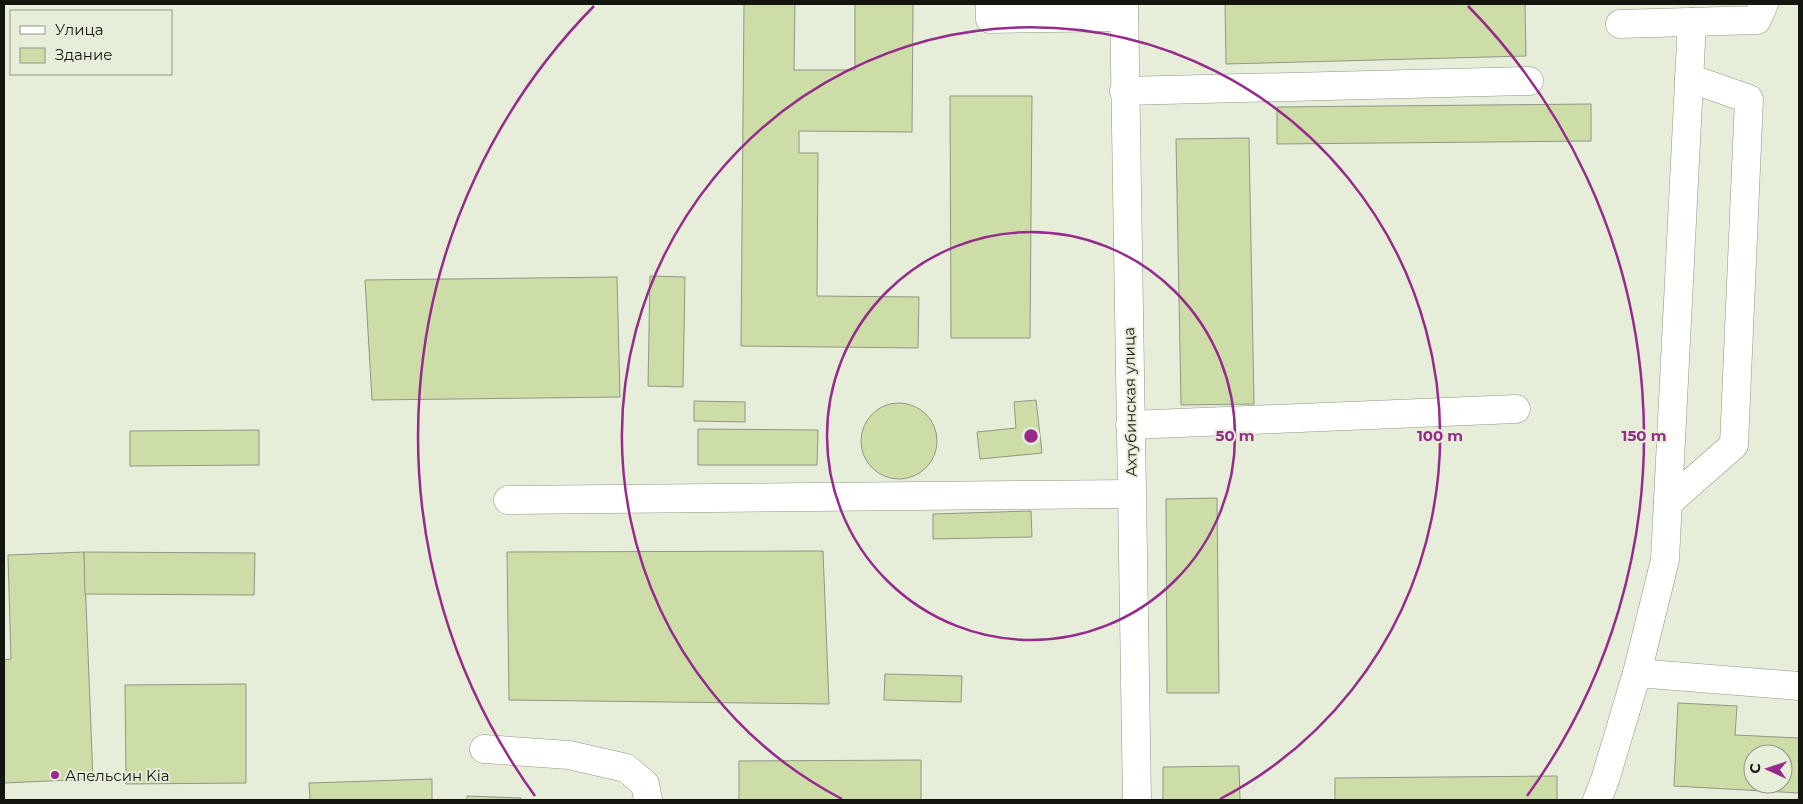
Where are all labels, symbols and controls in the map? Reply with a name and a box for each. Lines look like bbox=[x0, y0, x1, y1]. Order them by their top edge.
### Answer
legend bbox=[10, 10, 172, 75]
text: Улица bbox=[55, 20, 103, 39]
text: Здание bbox=[55, 45, 113, 64]
street label: Ахтубинская улица bbox=[1119, 327, 1141, 477]
text: 50 m bbox=[1215, 426, 1255, 445]
text: 100 m bbox=[1417, 426, 1463, 445]
text: 150 m bbox=[1622, 426, 1666, 445]
centre of rings bbox=[1022, 427, 1040, 445]
north arrow bbox=[1743, 744, 1793, 794]
text: С bbox=[1746, 763, 1764, 774]
place label: Апельсин Kia bbox=[65, 766, 170, 785]
marker: Апельсин Kia bbox=[49, 769, 61, 781]

